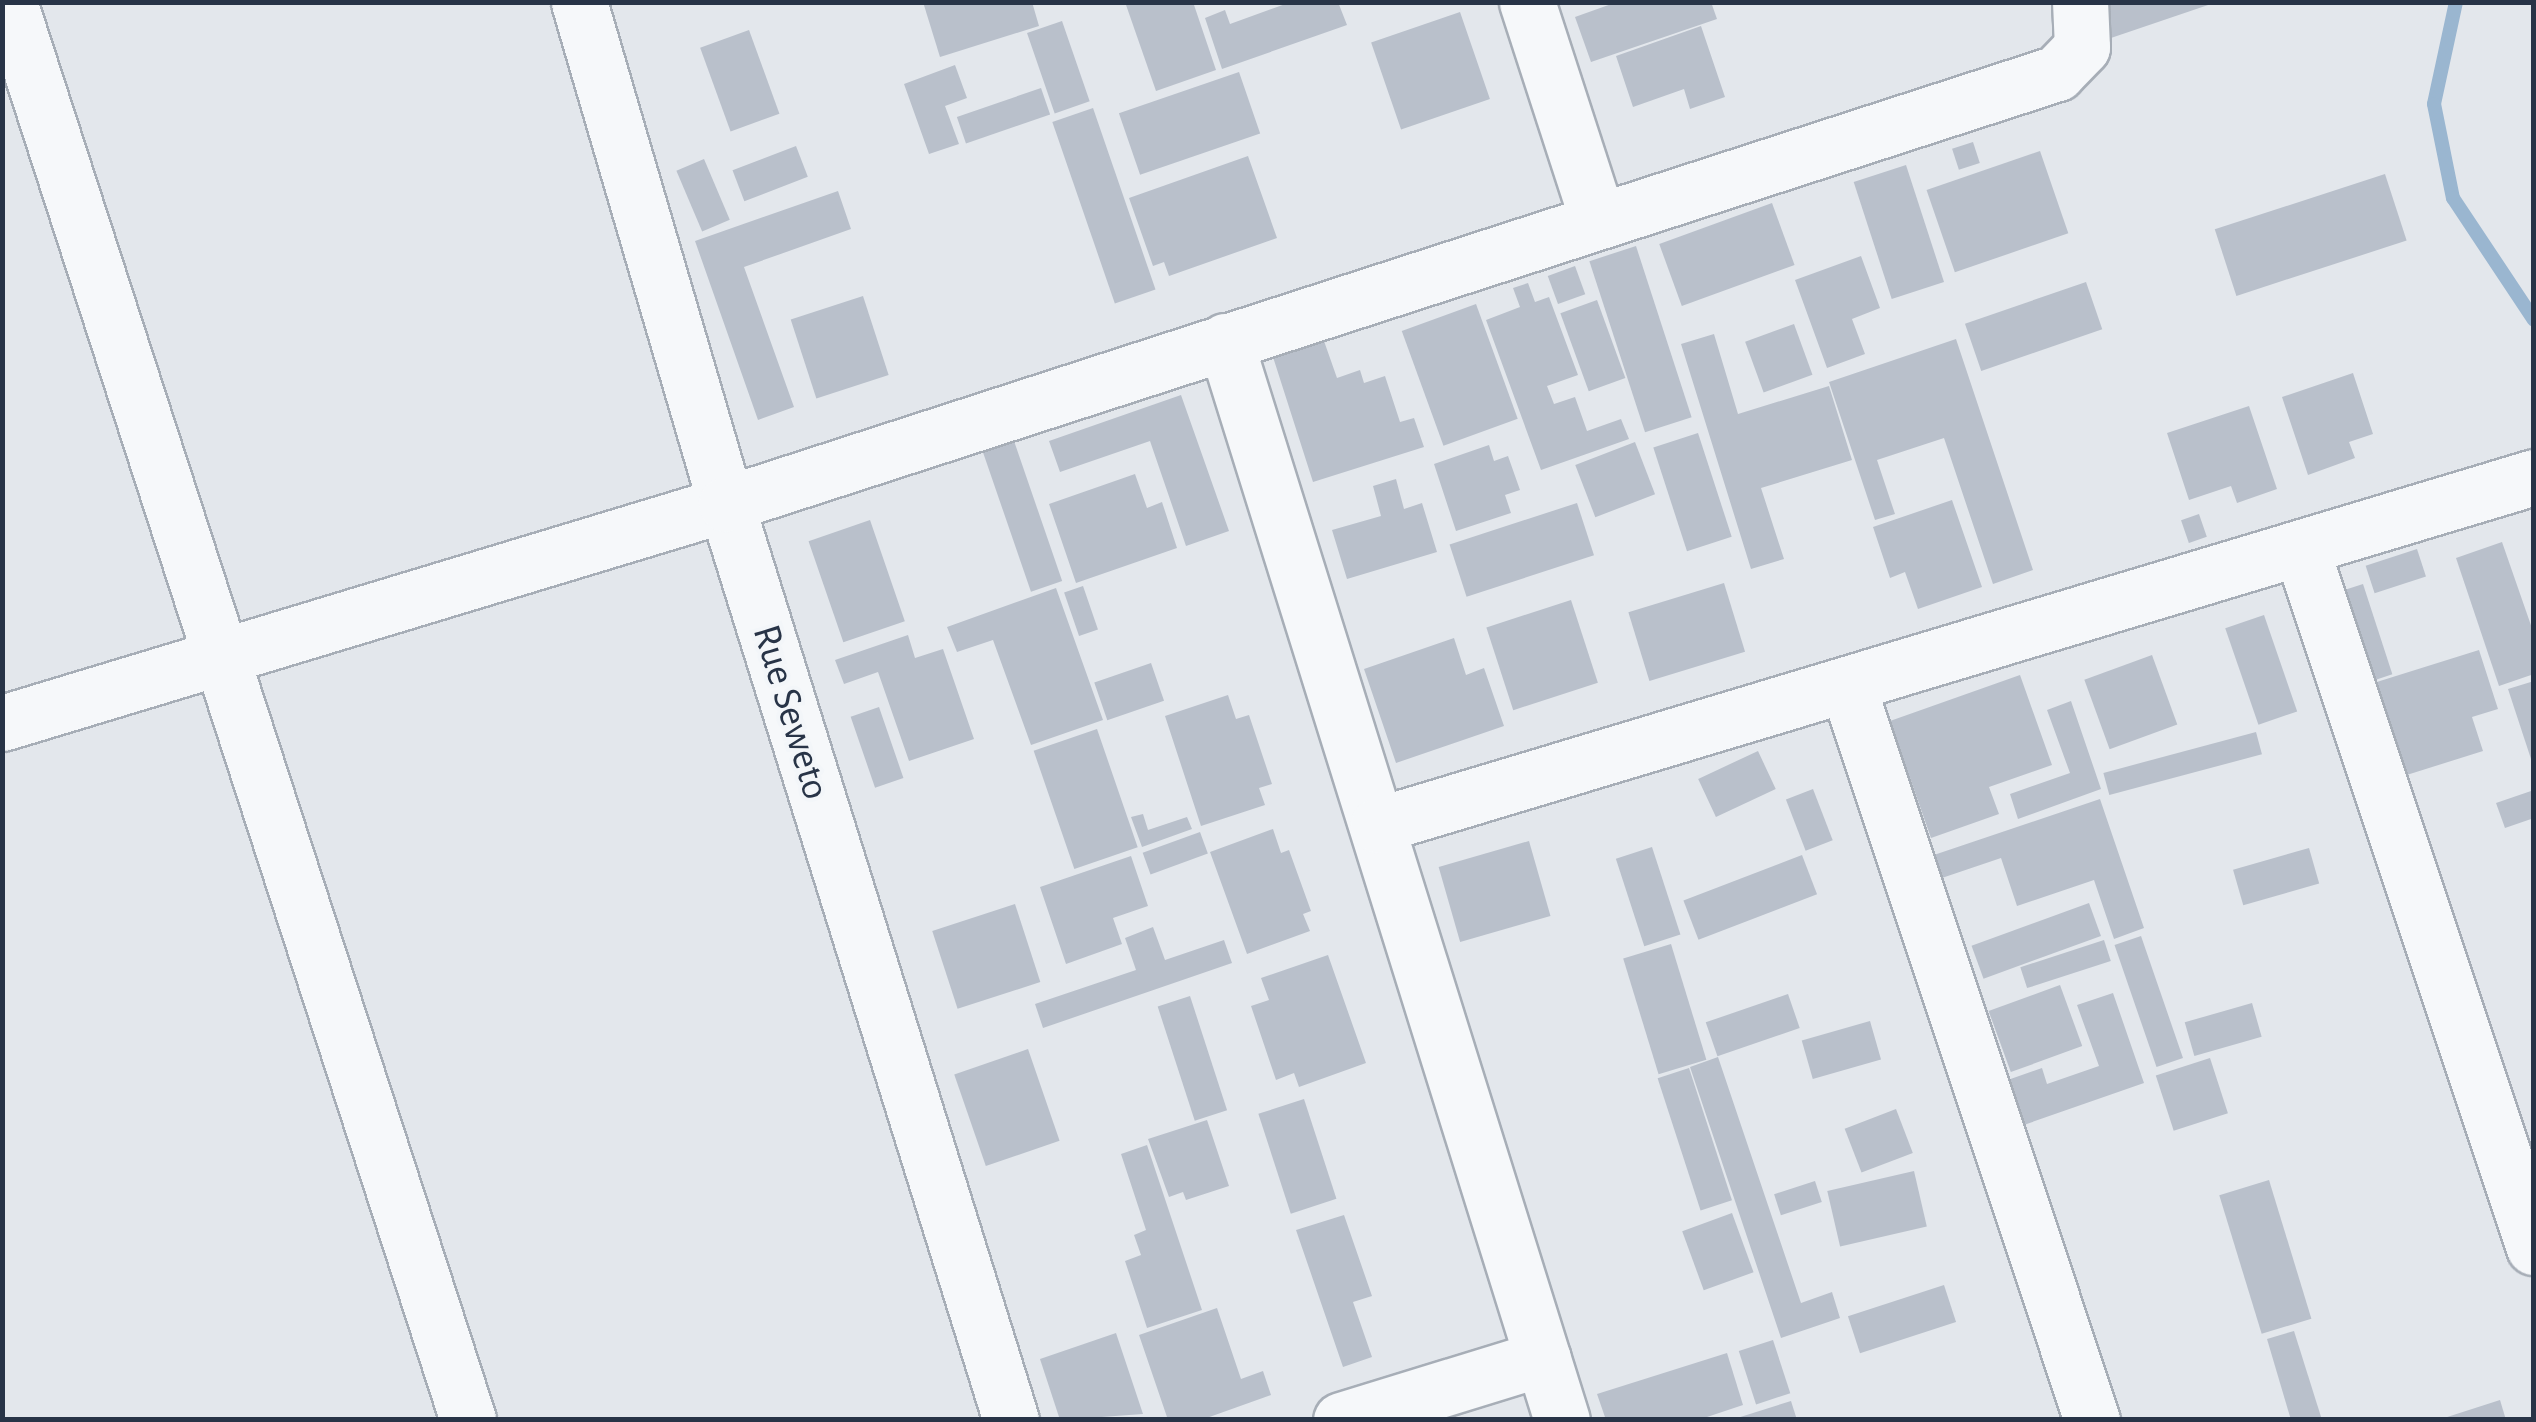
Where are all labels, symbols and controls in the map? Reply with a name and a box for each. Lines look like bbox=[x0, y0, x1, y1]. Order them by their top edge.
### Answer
street label: Rue Seweto bbox=[742, 619, 840, 805]

